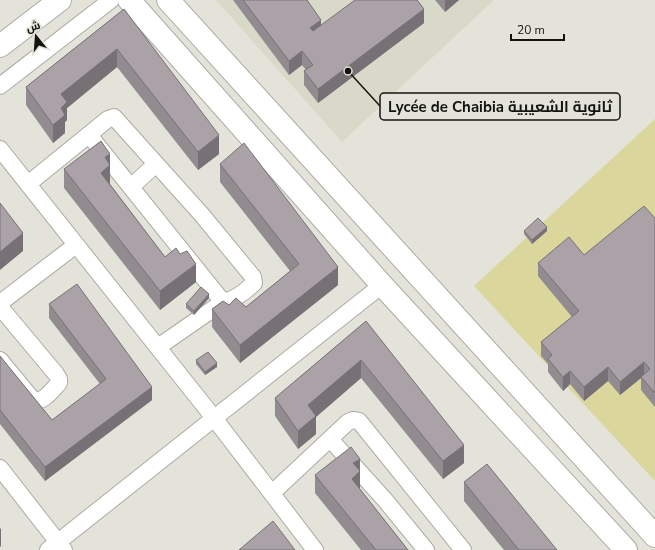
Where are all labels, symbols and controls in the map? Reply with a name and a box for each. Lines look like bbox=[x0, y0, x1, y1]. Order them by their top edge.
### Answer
north arrow bbox=[16, 16, 56, 56]
scale bar bbox=[511, 16, 564, 42]
text: ش bbox=[24, 18, 42, 36]
text: 20 m bbox=[517, 22, 545, 38]
callout: Lycée de Chaibia ثانوية الشعيبية bbox=[380, 93, 620, 120]
text: Lycée de Chaibia ثانوية الشعيبية bbox=[388, 97, 612, 117]

